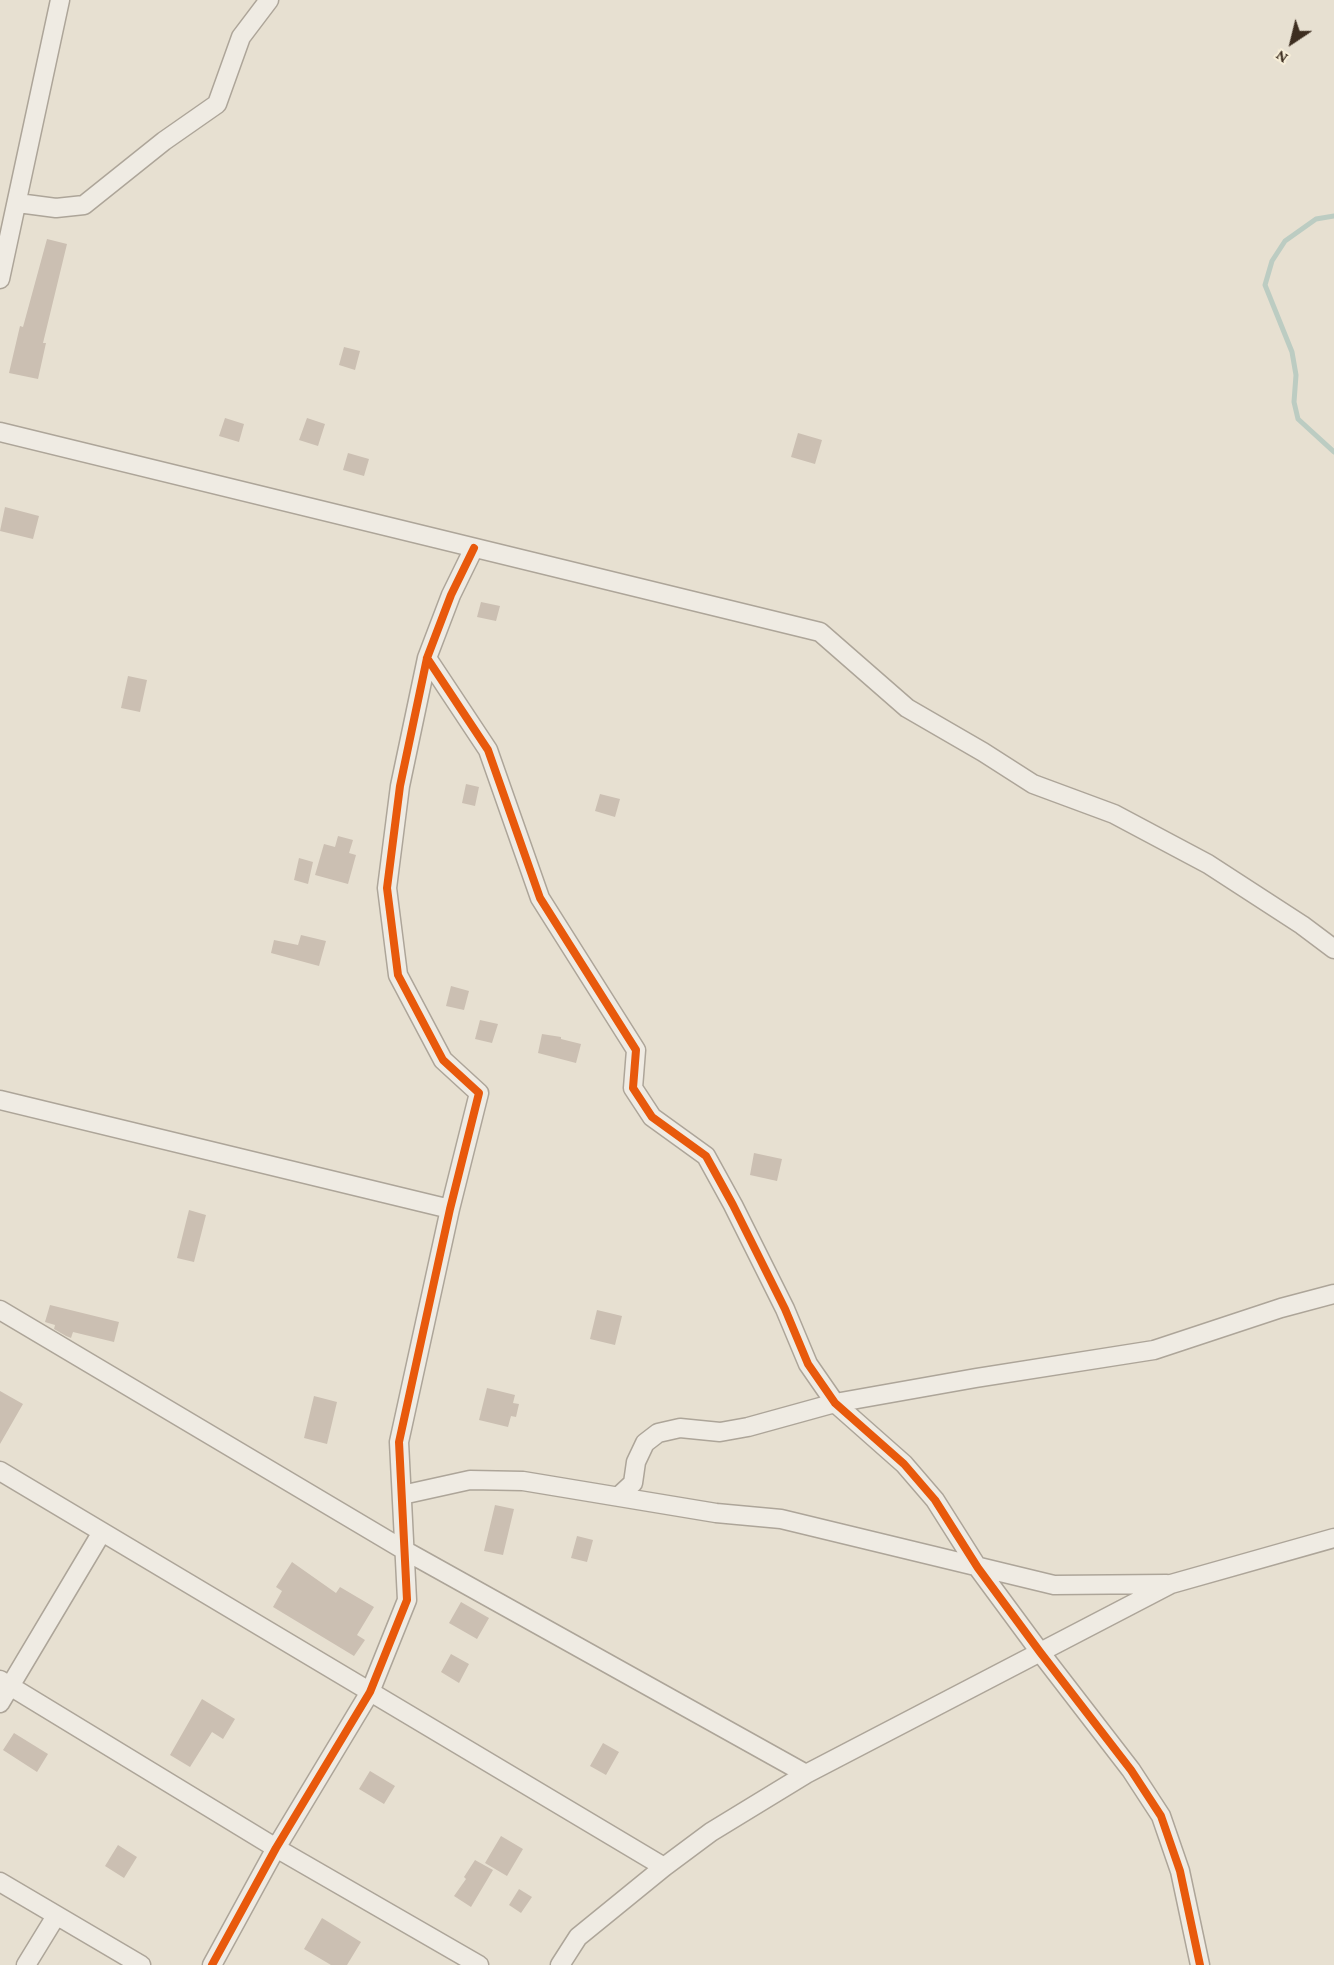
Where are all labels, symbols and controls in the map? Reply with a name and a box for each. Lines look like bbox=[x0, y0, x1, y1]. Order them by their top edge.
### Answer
north arrow bbox=[1262, 12, 1322, 72]
text: N bbox=[1272, 47, 1291, 67]

